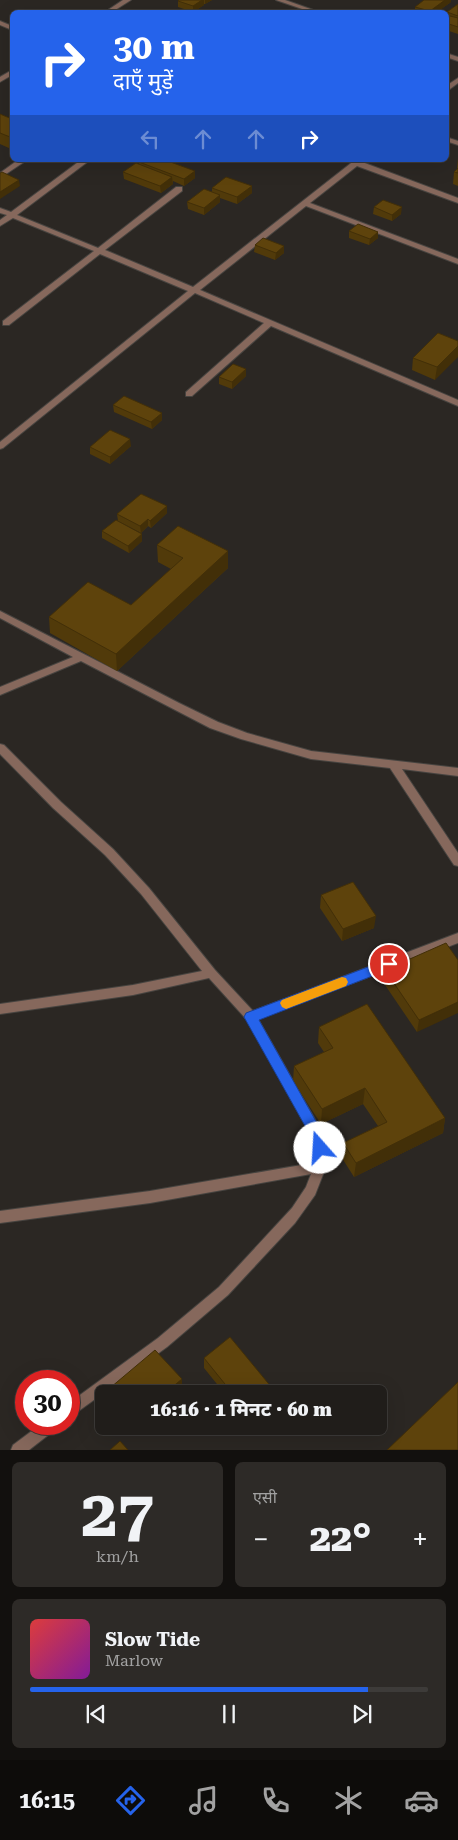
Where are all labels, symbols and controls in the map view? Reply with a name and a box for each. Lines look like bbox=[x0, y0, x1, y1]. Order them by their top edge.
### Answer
text: 30 m bbox=[113, 27, 195, 68]
icon: right bbox=[30, 30, 95, 95]
text: दाएँ मुड़ें bbox=[113, 69, 173, 94]
icon: left bbox=[136, 125, 164, 153]
icon: ahead bbox=[189, 125, 217, 153]
icon: ahead bbox=[242, 125, 270, 153]
icon: right bbox=[295, 125, 323, 153]
pin bbox=[368, 943, 410, 985]
icon: arrive bbox=[375, 950, 403, 978]
position arrow bbox=[293, 1121, 345, 1173]
speed limit sign: 30 bbox=[15, 1370, 80, 1435]
text: 16:16 · 1 मिनट · 60 m bbox=[150, 1398, 332, 1421]
text: 27 bbox=[81, 1476, 154, 1552]
text: एसी bbox=[253, 1488, 277, 1507]
text: 22° bbox=[310, 1516, 371, 1560]
text: − bbox=[253, 1523, 269, 1556]
text: + bbox=[412, 1523, 428, 1556]
text: km/h bbox=[96, 1547, 139, 1566]
text: Slow Tide bbox=[105, 1628, 200, 1651]
text: Marlow bbox=[105, 1651, 163, 1670]
icon: previous bbox=[82, 1700, 110, 1728]
icon: pause bbox=[215, 1700, 243, 1728]
icon: next bbox=[348, 1700, 376, 1728]
icon: directions bbox=[113, 1783, 148, 1818]
icon: music bbox=[186, 1783, 221, 1818]
icon: phone bbox=[258, 1783, 293, 1818]
icon: climate bbox=[331, 1783, 366, 1818]
icon: car bbox=[404, 1783, 439, 1818]
text: 16:15 bbox=[19, 1788, 75, 1813]

